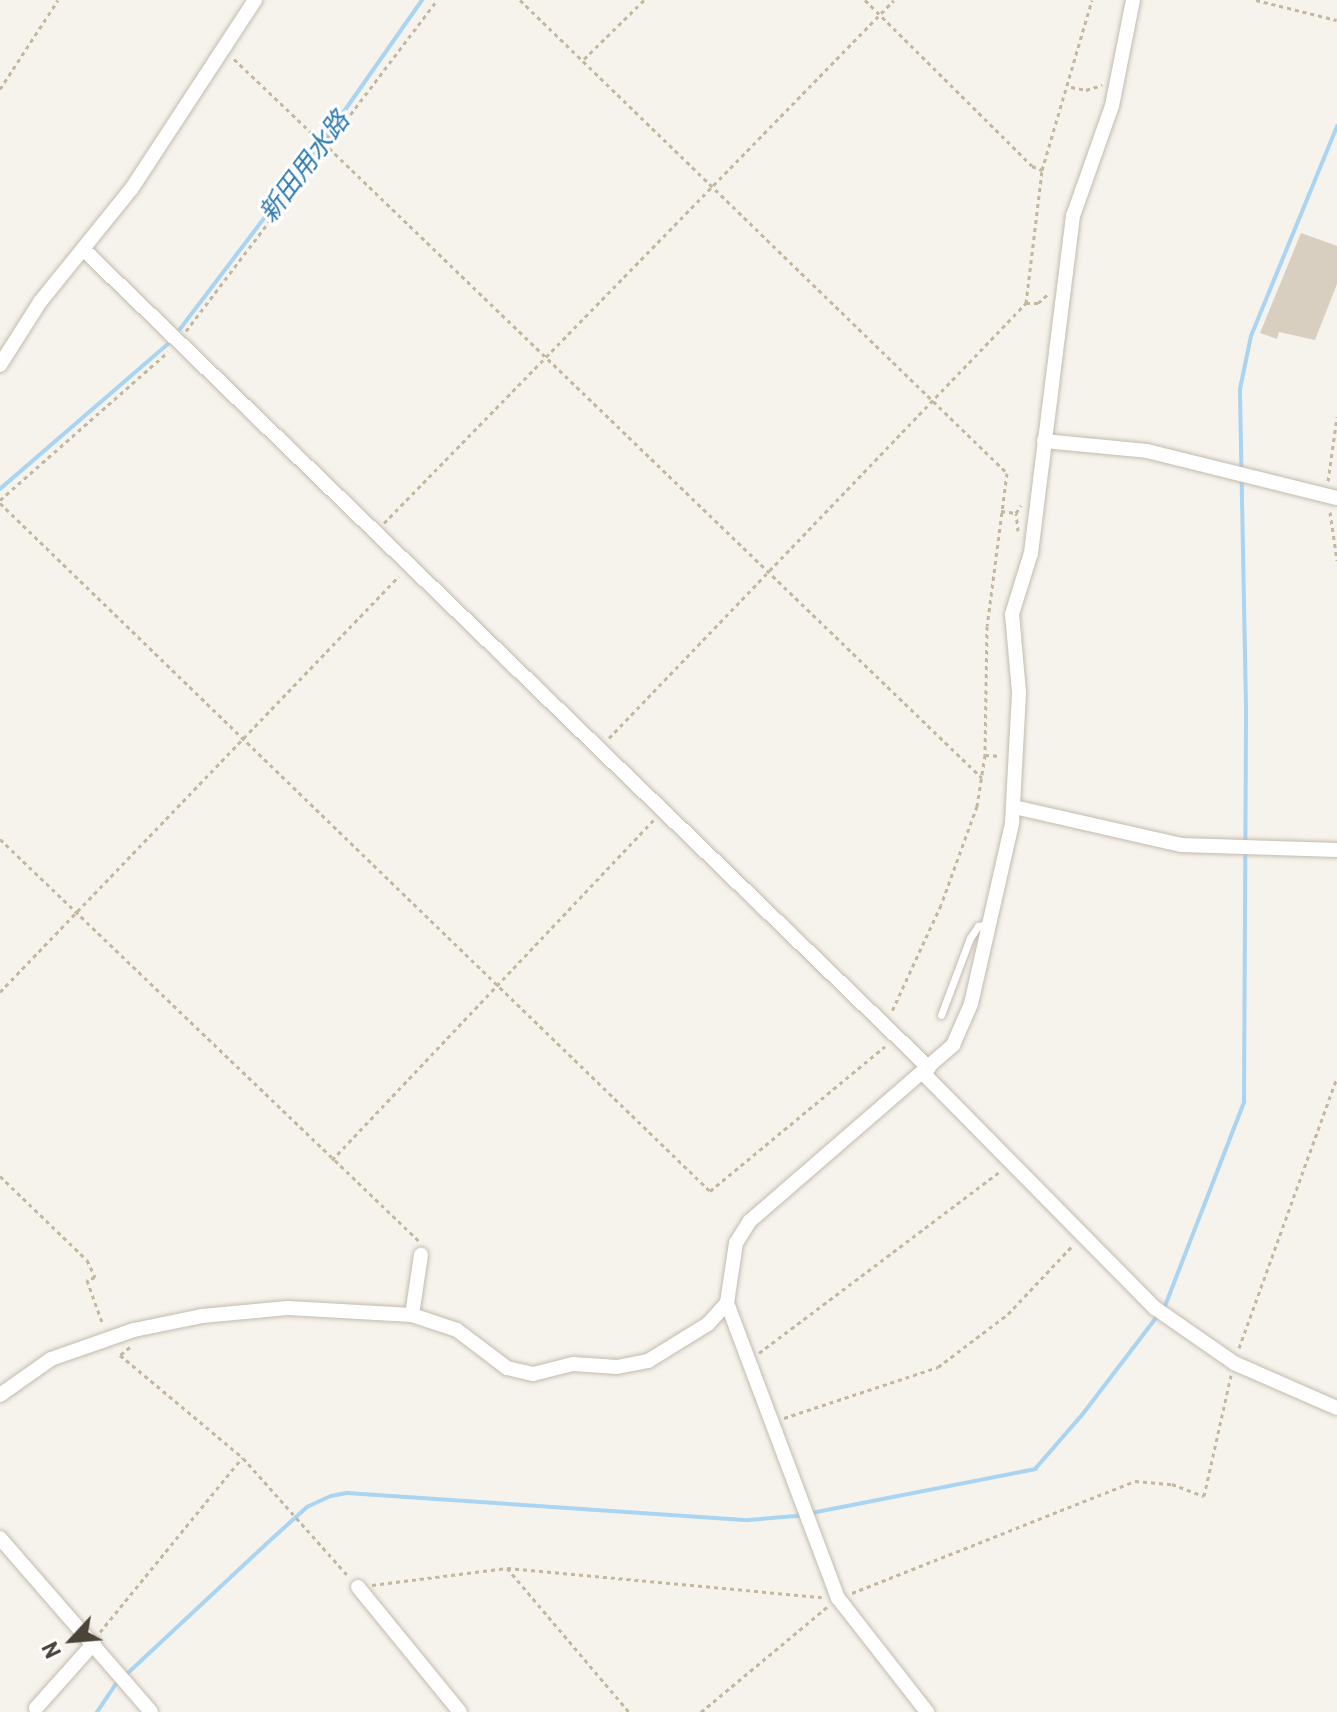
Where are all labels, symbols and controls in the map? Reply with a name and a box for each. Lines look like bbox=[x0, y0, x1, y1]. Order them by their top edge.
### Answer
water label: 新田用水路 bbox=[251, 105, 355, 227]
north arrow bbox=[32, 1600, 112, 1680]
text: N bbox=[36, 1638, 65, 1663]

